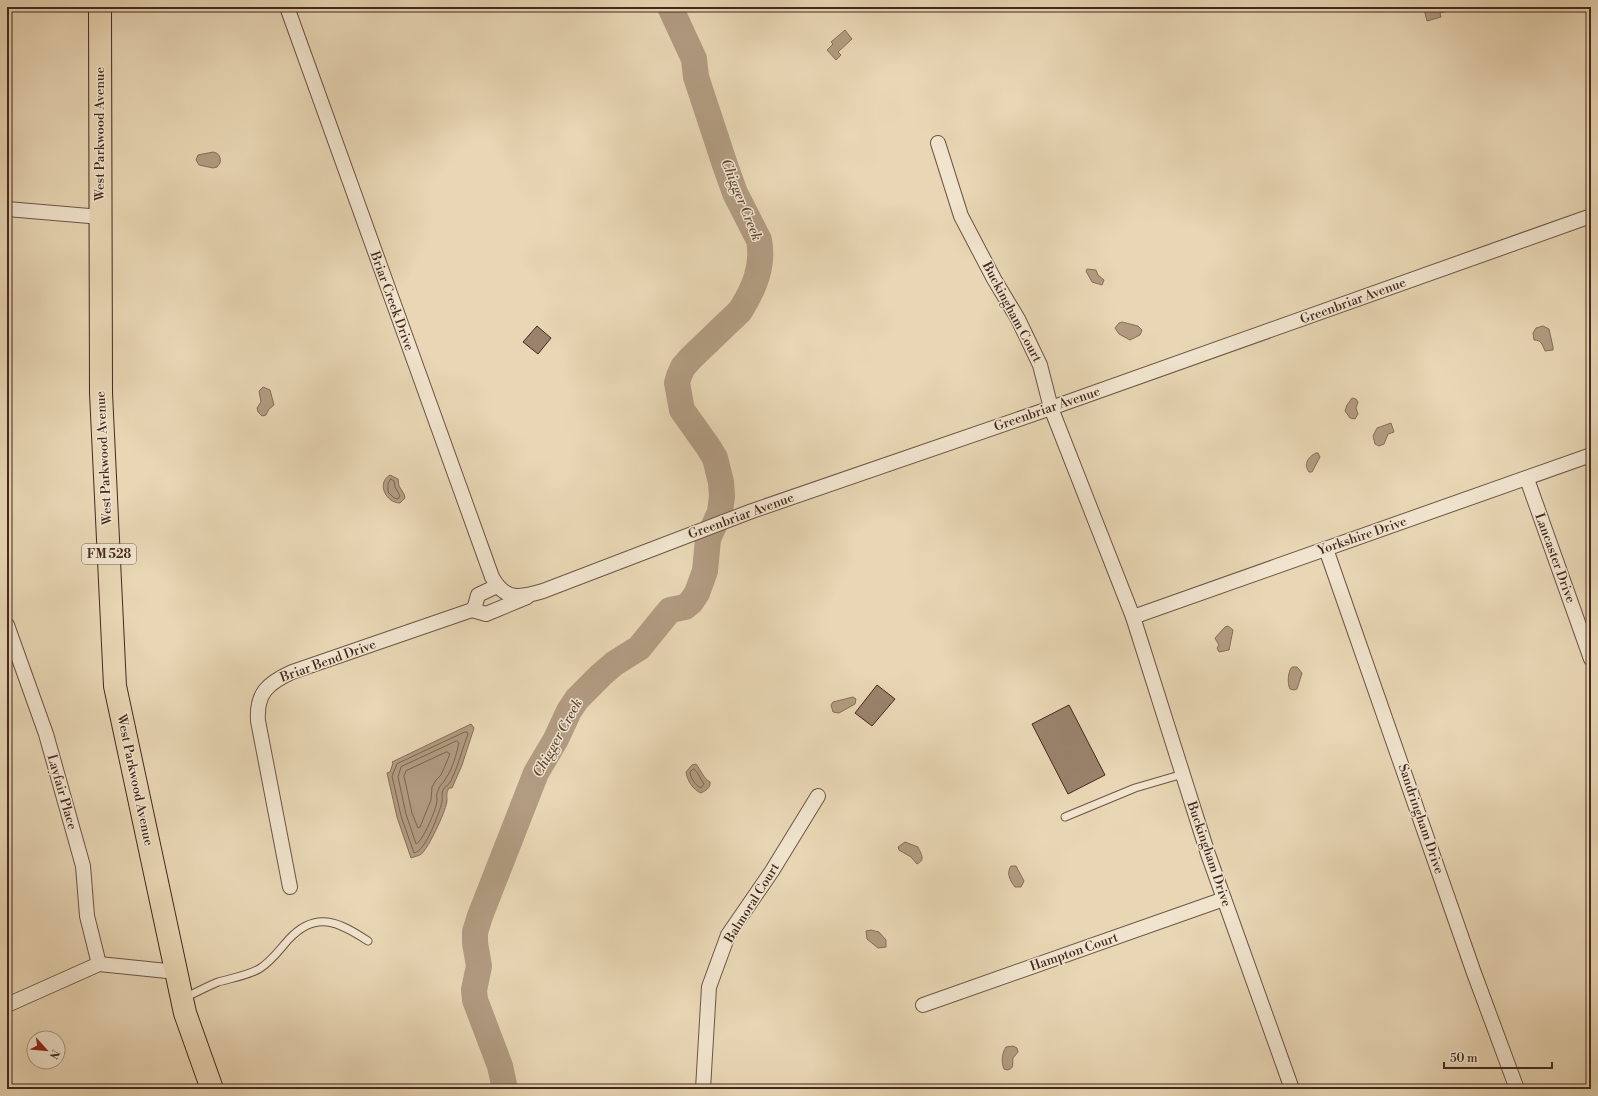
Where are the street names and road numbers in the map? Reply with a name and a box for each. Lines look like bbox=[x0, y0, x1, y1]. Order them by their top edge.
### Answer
street label: West Parkwood Avenue bbox=[92, 67, 108, 202]
street label: Briar Creek Drive bbox=[366, 248, 418, 353]
street label: Buckingham Court bbox=[978, 258, 1045, 365]
street label: Greenbriar Avenue bbox=[1298, 274, 1408, 328]
street label: Greenbriar Avenue bbox=[992, 383, 1103, 435]
street label: West Parkwood Avenue bbox=[92, 390, 116, 526]
street label: Greenbriar Avenue bbox=[686, 489, 796, 543]
street label: Lancaster Drive bbox=[1531, 511, 1579, 605]
street label: Yorkshire Drive bbox=[1314, 513, 1409, 559]
road number: FM 528 bbox=[82, 544, 136, 564]
street label: Briar Bend Drive bbox=[277, 636, 378, 686]
street label: West Parkwood Avenue bbox=[113, 712, 157, 848]
street label: Layfair Place bbox=[44, 752, 81, 832]
street label: Sandringham Drive bbox=[1395, 762, 1447, 877]
street label: Buckingham Drive bbox=[1183, 798, 1235, 909]
street label: Balmoral Court bbox=[721, 860, 783, 947]
street label: Hampton Court bbox=[1028, 929, 1121, 975]

